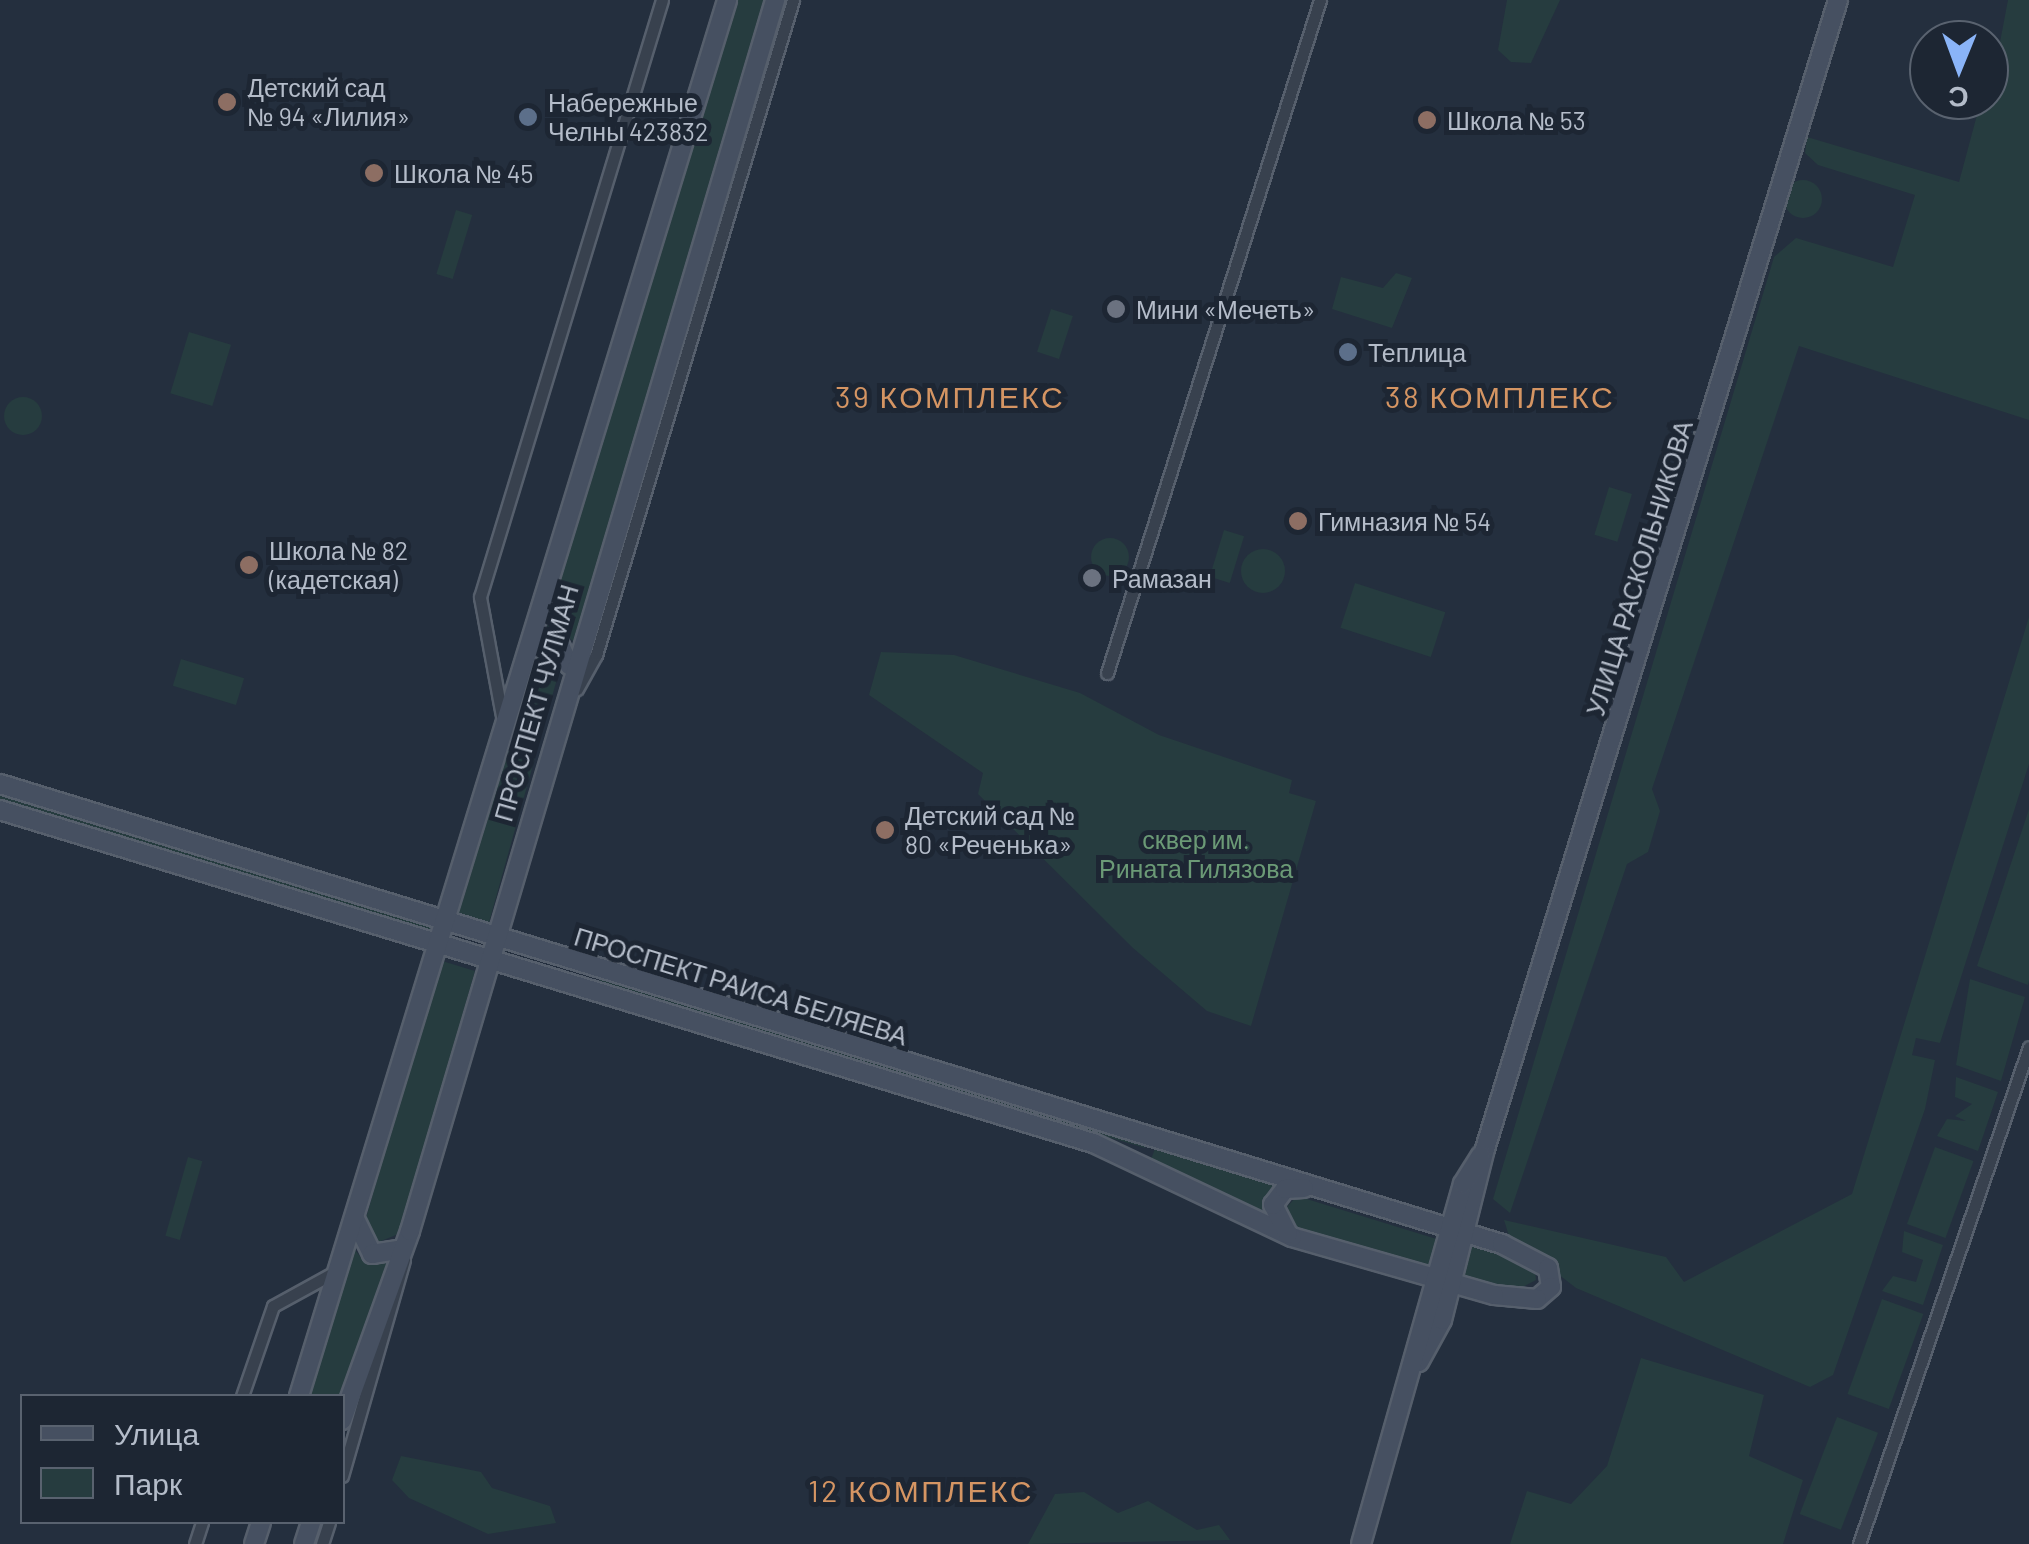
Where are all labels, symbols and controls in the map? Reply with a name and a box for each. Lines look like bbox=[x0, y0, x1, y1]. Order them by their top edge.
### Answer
north arrow bbox=[1909, 20, 2009, 120]
place label: Детский сад № 94 «Лилия» bbox=[247, 73, 410, 132]
text: С bbox=[1948, 81, 1969, 115]
place label: Набережные Челны 423832 bbox=[548, 88, 708, 147]
marker: Детский сад № 94 «Лилия» bbox=[216, 91, 238, 113]
place label: Школа № 53 bbox=[1447, 105, 1586, 135]
marker: Набережные Челны 423832 bbox=[517, 106, 539, 128]
marker: Школа № 53 bbox=[1416, 109, 1438, 131]
place label: Школа № 45 bbox=[394, 158, 533, 188]
marker: Школа № 45 bbox=[363, 162, 385, 184]
place label: Мини «Мечеть» bbox=[1136, 294, 1315, 324]
marker: Мини «Мечеть» bbox=[1105, 298, 1127, 320]
place label: Теплица bbox=[1368, 337, 1466, 367]
marker: Теплица bbox=[1337, 341, 1359, 363]
district label: 39 КОМПЛЕКС bbox=[835, 378, 1065, 414]
district label: 38 КОМПЛЕКС bbox=[1385, 378, 1615, 414]
street label: УЛИЦА РАСКОЛЬНИКОВА bbox=[1580, 417, 1698, 719]
place label: Гимназия № 54 bbox=[1318, 506, 1491, 536]
marker: Гимназия № 54 bbox=[1287, 510, 1309, 532]
place label: Школа № 82 (кадетская) bbox=[269, 536, 408, 595]
marker: Школа № 82 (кадетская) bbox=[238, 554, 260, 576]
place label: Рамазан bbox=[1112, 563, 1212, 593]
marker: Рамазан bbox=[1081, 567, 1103, 589]
street label: ПРОСПЕКТ ЧУЛМАН bbox=[488, 581, 584, 825]
place label: Детский сад № 80 «Реченька» bbox=[905, 801, 1075, 860]
marker: Детский сад № 80 «Реченька» bbox=[874, 819, 896, 841]
park label: сквер им. Рината Гилязова bbox=[1099, 825, 1293, 884]
street label: ПРОСПЕКТ РАИСА БЕЛЯЕВА bbox=[571, 921, 911, 1051]
legend bbox=[20, 1394, 345, 1524]
text: Улица bbox=[114, 1415, 199, 1451]
text: Парк bbox=[114, 1465, 182, 1501]
district label: 12 КОМПЛЕКС bbox=[808, 1472, 1034, 1508]

